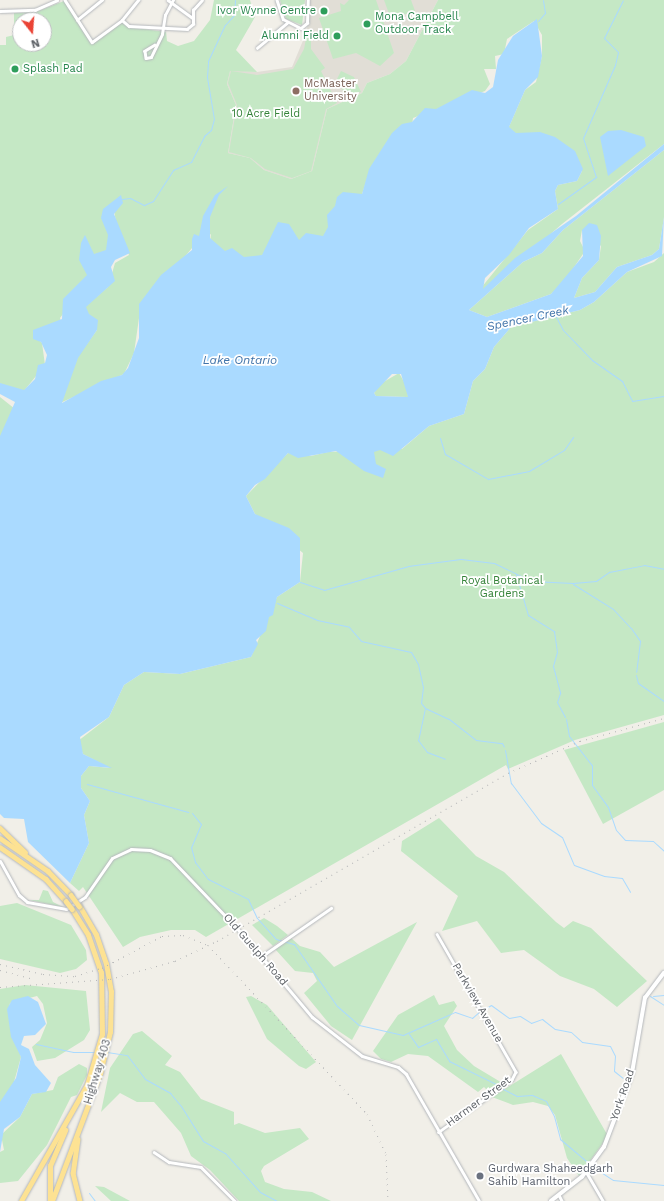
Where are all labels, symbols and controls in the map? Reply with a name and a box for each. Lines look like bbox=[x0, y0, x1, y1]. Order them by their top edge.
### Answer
place label: Ivor Wynne Centre bbox=[216, 4, 316, 18]
marker: Ivor Wynne Centre bbox=[319, 6, 329, 16]
place label: Mona Campbell Outdoor Track bbox=[375, 11, 459, 37]
north arrow bbox=[12, 12, 52, 52]
marker: Mona Campbell Outdoor Track bbox=[362, 19, 372, 29]
place label: Alumni Field bbox=[261, 29, 329, 43]
marker: Alumni Field bbox=[332, 31, 342, 41]
text: N bbox=[30, 36, 41, 50]
place label: Splash Pad bbox=[23, 62, 83, 76]
marker: Splash Pad bbox=[10, 64, 20, 74]
place label: McMaster University bbox=[304, 78, 357, 104]
marker: McMaster University bbox=[291, 86, 301, 96]
park label: 10 Acre Field bbox=[232, 107, 300, 121]
water label: Spencer Creek bbox=[486, 303, 570, 335]
water label: Lake Ontario bbox=[203, 354, 277, 368]
park label: Royal Botanical Gardens bbox=[461, 575, 543, 601]
street label: Old Guelph Road bbox=[220, 911, 290, 989]
street label: Parkview Avenue bbox=[449, 961, 505, 1045]
street label: Highway 403 bbox=[82, 1038, 114, 1106]
street label: York Road bbox=[608, 1068, 638, 1122]
street label: Harmer Street bbox=[444, 1074, 514, 1130]
place label: Gurdwara Shaheedgarh Sahib Hamilton bbox=[488, 1163, 613, 1189]
marker: Gurdwara Shaheedgarh Sahib Hamilton bbox=[475, 1171, 485, 1181]

